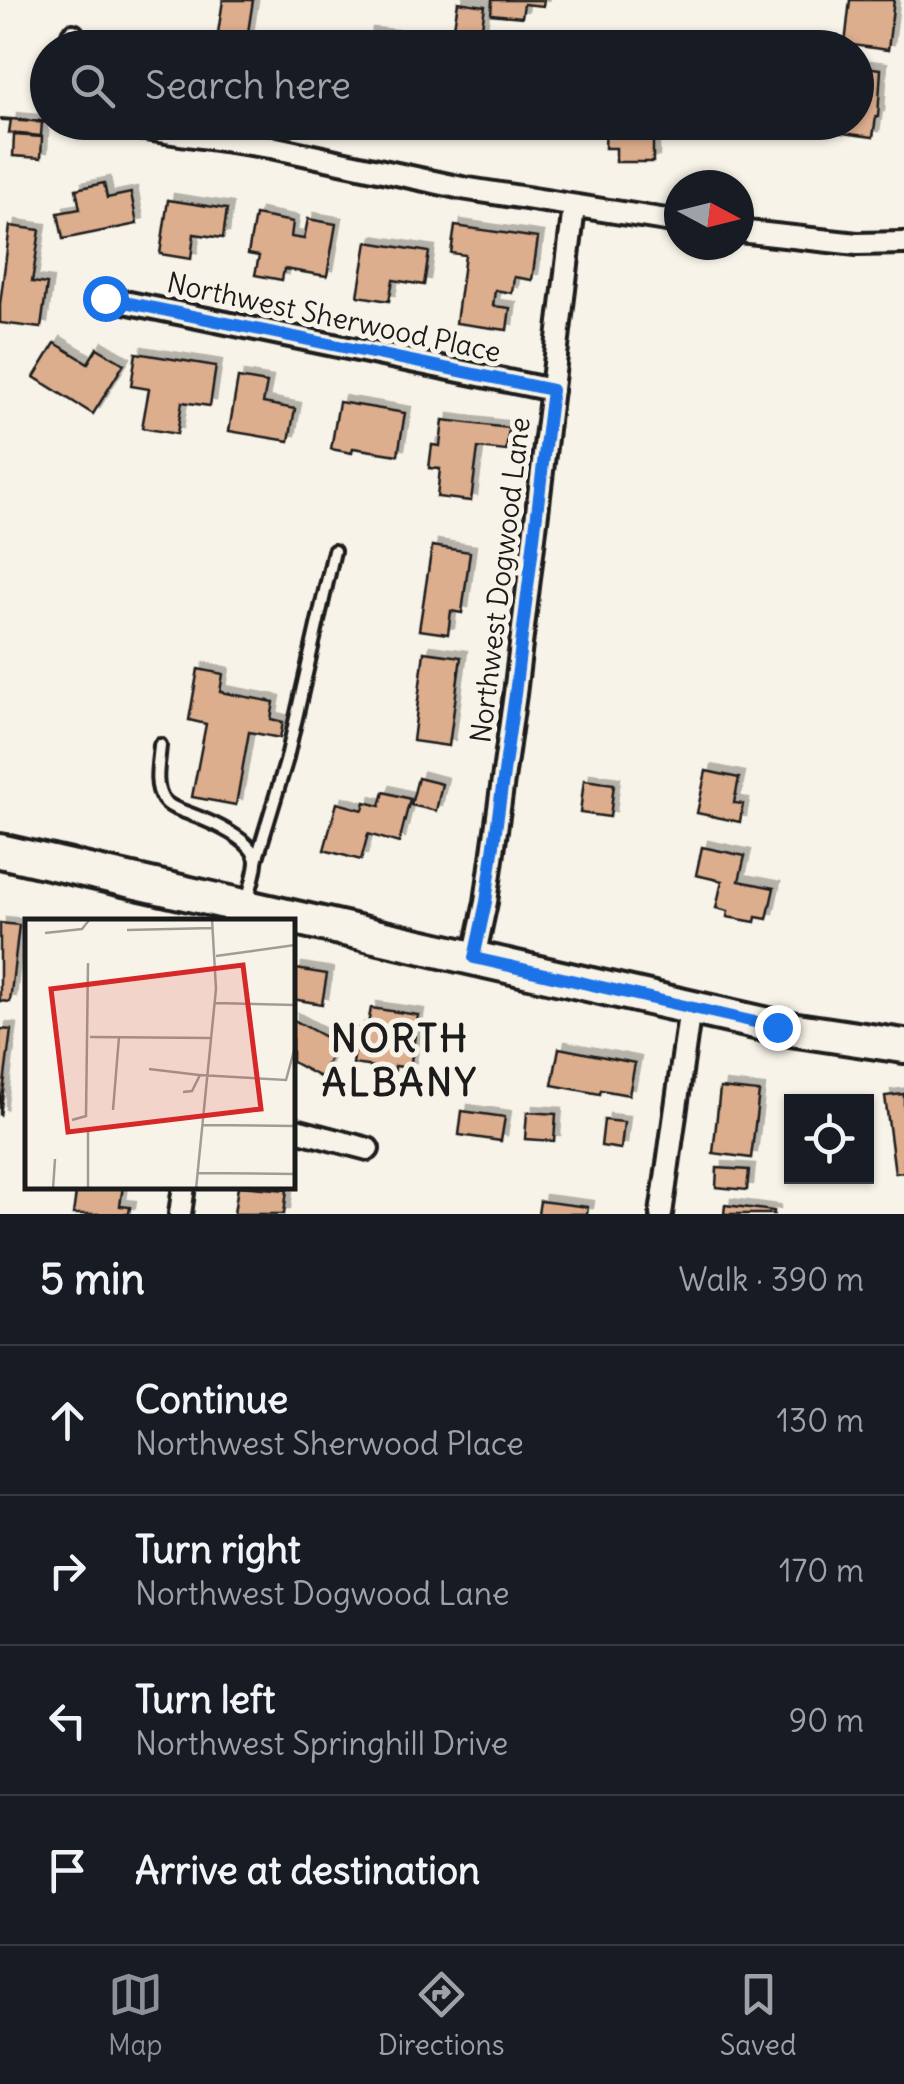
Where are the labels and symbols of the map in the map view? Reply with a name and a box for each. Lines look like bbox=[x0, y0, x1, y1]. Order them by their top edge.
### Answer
north arrow bbox=[664, 170, 754, 260]
street label: Northwest Sherwood Place bbox=[164, 264, 504, 370]
route start bbox=[83, 276, 129, 322]
street label: Northwest Dogwood Lane bbox=[462, 415, 538, 745]
inset map bbox=[25, 919, 295, 1189]
route end bbox=[755, 1005, 801, 1051]
district label: NORTH ALBANY bbox=[322, 1015, 478, 1106]

